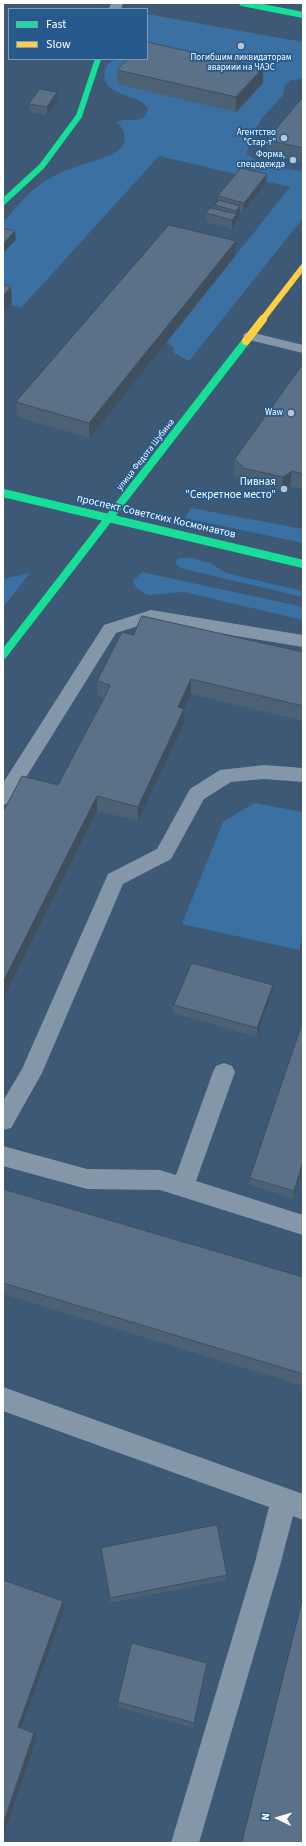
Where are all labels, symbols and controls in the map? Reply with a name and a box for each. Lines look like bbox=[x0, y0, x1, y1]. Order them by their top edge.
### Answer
legend bbox=[8, 8, 148, 60]
text: Fast bbox=[46, 16, 66, 33]
text: Slow bbox=[46, 36, 71, 53]
marker: Погибшим ликвидаторам авариии на ЧАЭС bbox=[236, 41, 246, 51]
place label: Погибшим ликвидаторам авариии на ЧАЭС bbox=[191, 53, 291, 74]
place label: Агентство "Стар-т" bbox=[237, 128, 276, 149]
marker: Агентство "Стар-т" bbox=[279, 133, 289, 143]
place label: Форма, спецодежда bbox=[237, 150, 285, 171]
marker: Форма, спецодежда bbox=[288, 155, 298, 165]
place label: Waw bbox=[265, 408, 283, 418]
marker: Waw bbox=[286, 408, 296, 418]
street label: улица Федота Шубина bbox=[115, 417, 177, 493]
place label: Пивная "Секретное место" bbox=[185, 476, 276, 502]
marker: Пивная "Секретное место" bbox=[279, 484, 289, 494]
street label: проспект Советских Космонавтов bbox=[75, 492, 237, 542]
north arrow bbox=[258, 1798, 298, 1838]
text: N bbox=[258, 1813, 273, 1821]

